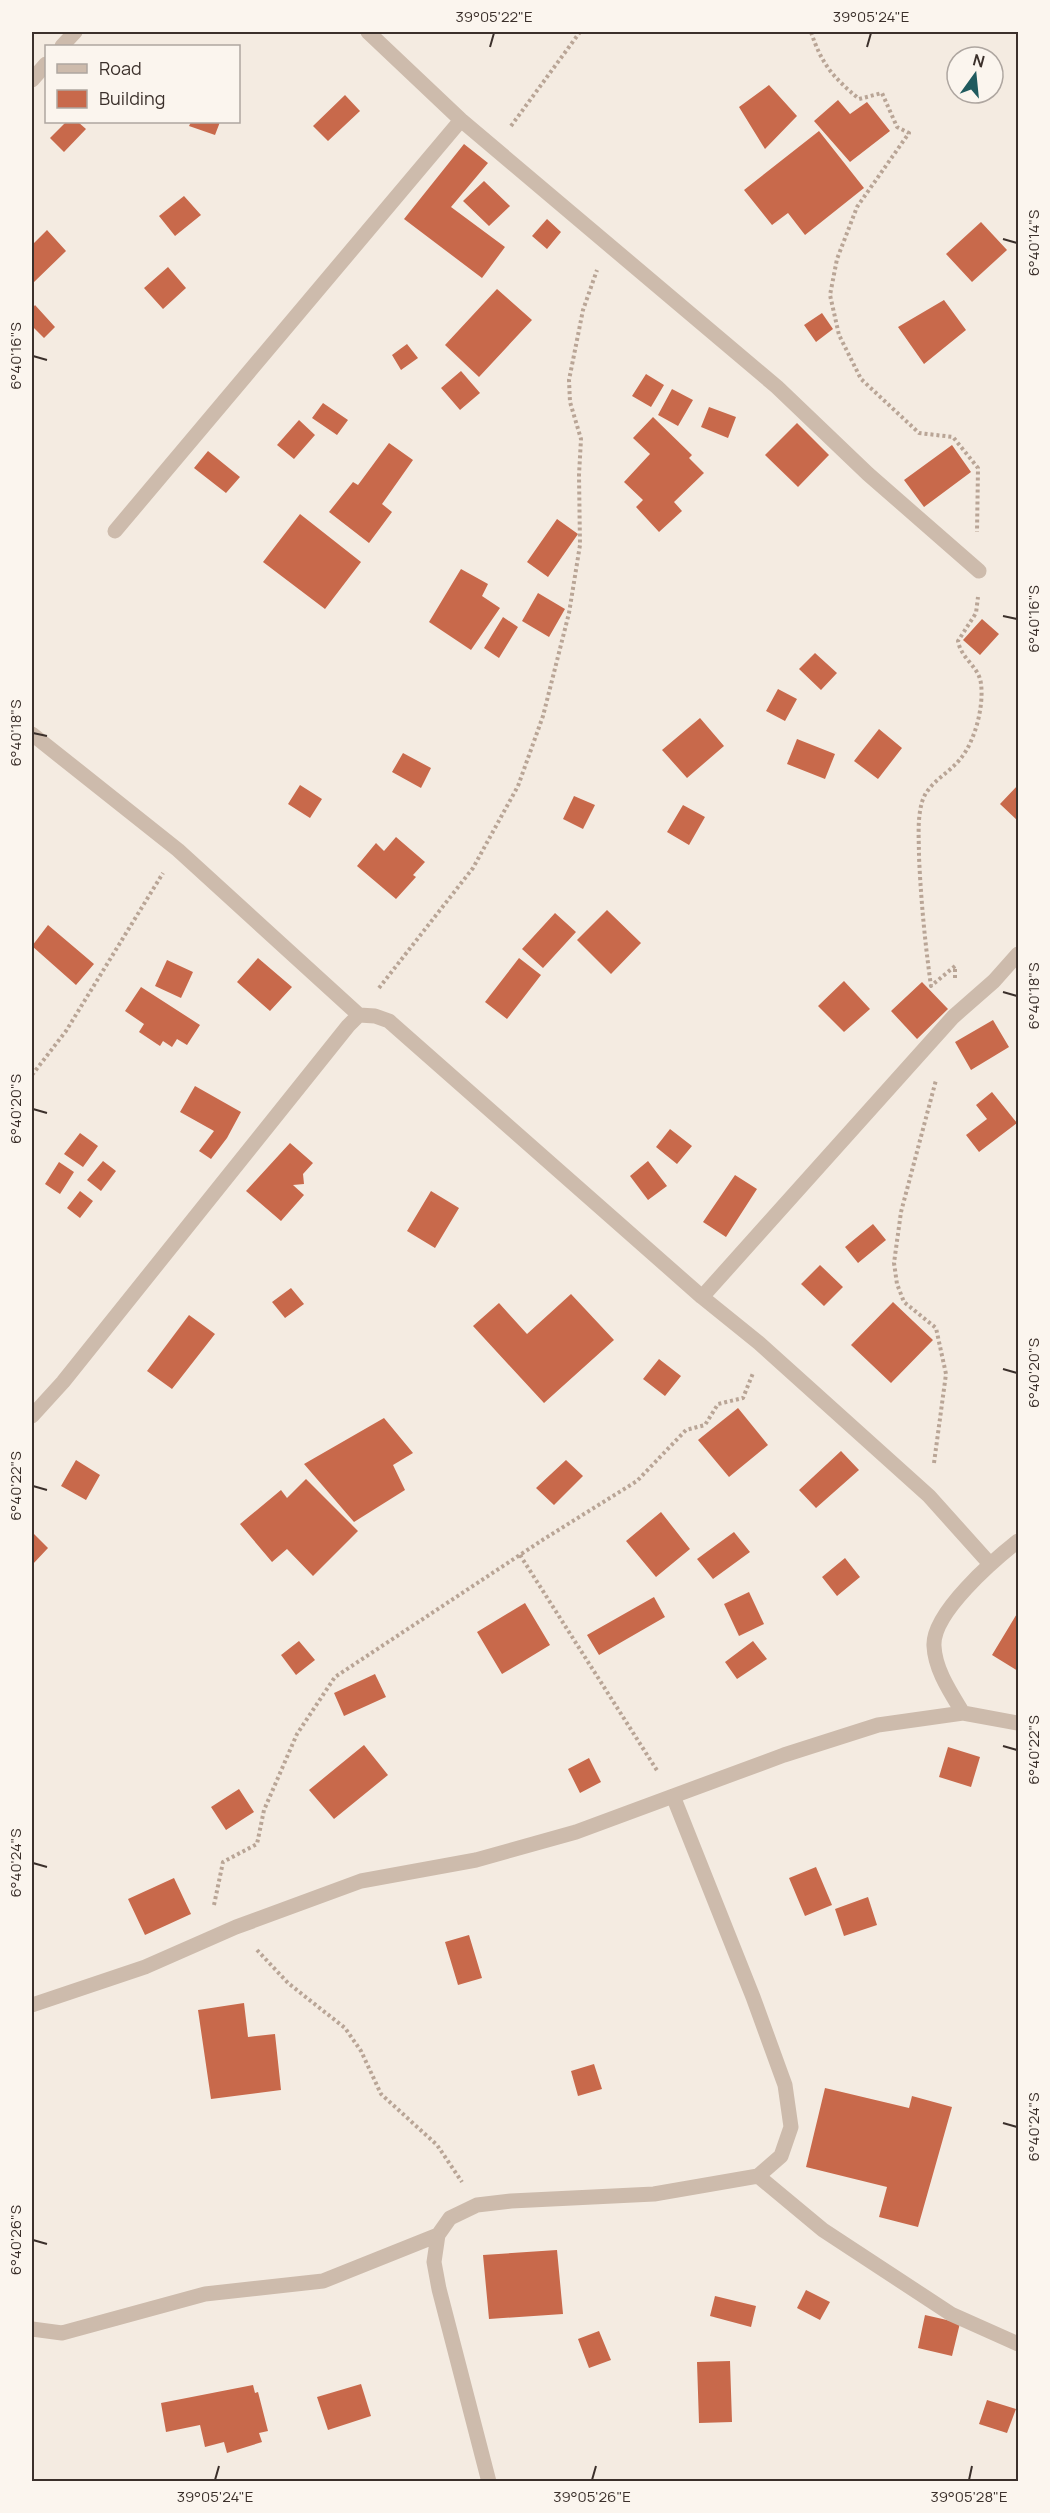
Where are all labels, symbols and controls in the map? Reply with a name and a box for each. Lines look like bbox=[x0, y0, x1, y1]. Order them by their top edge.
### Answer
text: 39°05'22"E bbox=[456, 6, 532, 27]
text: 39°05'24"E bbox=[833, 6, 909, 27]
legend bbox=[45, 45, 240, 123]
north arrow bbox=[945, 45, 1005, 105]
text: N bbox=[970, 48, 987, 73]
text: Road bbox=[99, 56, 142, 80]
text: Building bbox=[99, 86, 165, 110]
text: 6°40'14"S bbox=[1023, 210, 1044, 276]
text: 6°40'16"S bbox=[5, 322, 26, 390]
text: 6°40'16"S bbox=[1023, 585, 1044, 653]
text: 6°40'18"S bbox=[5, 700, 26, 766]
text: 6°40'18"S bbox=[1023, 963, 1044, 1029]
text: 6°40'20"S bbox=[5, 1074, 26, 1144]
text: 6°40'20"S bbox=[1023, 1338, 1044, 1408]
text: 6°40'22"S bbox=[5, 1451, 26, 1521]
text: 6°40'22"S bbox=[1023, 1715, 1044, 1785]
text: 6°40'24"S bbox=[5, 1828, 26, 1898]
text: 6°40'24"S bbox=[1023, 2092, 1044, 2162]
text: 6°40'26"S bbox=[5, 2205, 26, 2275]
text: 39°05'24"E bbox=[177, 2486, 253, 2507]
text: 39°05'26"E bbox=[553, 2486, 631, 2507]
text: 39°05'28"E bbox=[930, 2486, 1008, 2507]

